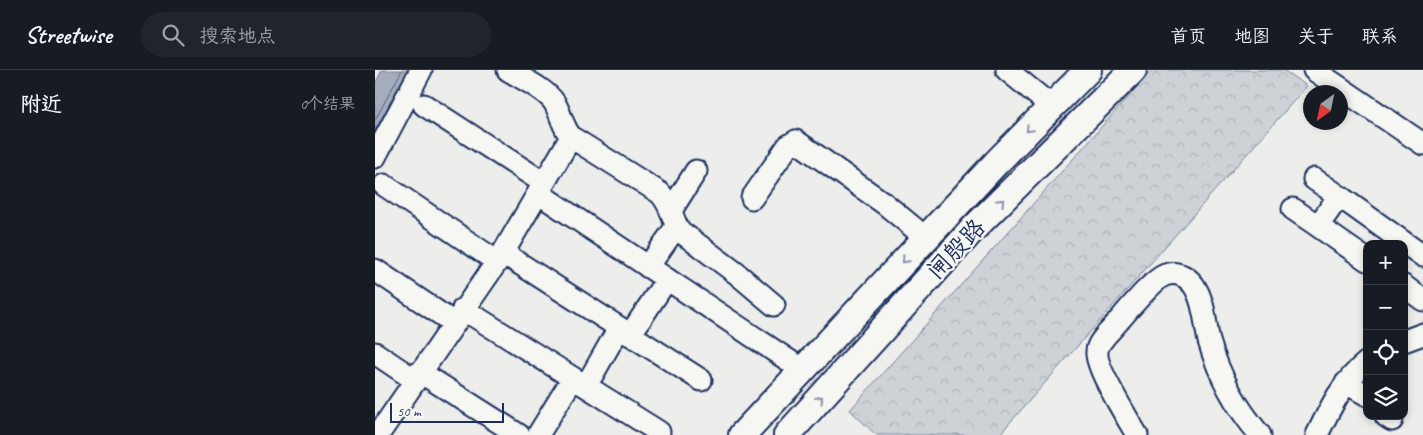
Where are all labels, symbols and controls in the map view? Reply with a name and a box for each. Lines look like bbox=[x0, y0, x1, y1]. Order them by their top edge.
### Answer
search box bbox=[141, 12, 491, 57]
text: Streetwise bbox=[25, 20, 111, 50]
icon: search bbox=[159, 21, 187, 49]
text: 搜索地点 bbox=[199, 24, 275, 48]
text: 首页 bbox=[1170, 25, 1206, 47]
text: 地图 bbox=[1234, 25, 1270, 47]
text: 关于 bbox=[1298, 25, 1334, 47]
text: 联系 bbox=[1362, 25, 1398, 47]
north arrow bbox=[1303, 85, 1348, 130]
text: 附近 bbox=[20, 91, 62, 117]
text: 0个结果 bbox=[300, 94, 355, 114]
one-way arrow bbox=[1025, 124, 1034, 133]
one-way arrow bbox=[995, 199, 1004, 208]
street label: 闸殷路 bbox=[920, 212, 992, 286]
map controls bbox=[1363, 240, 1408, 420]
button: + bbox=[1363, 240, 1408, 285]
one-way arrow bbox=[902, 255, 911, 264]
button: − bbox=[1363, 285, 1408, 330]
button: locate bbox=[1363, 330, 1408, 375]
button: layers bbox=[1363, 375, 1408, 420]
one-way arrow bbox=[814, 395, 823, 404]
scale bar bbox=[390, 400, 504, 423]
text: 50 m bbox=[397, 403, 421, 420]

